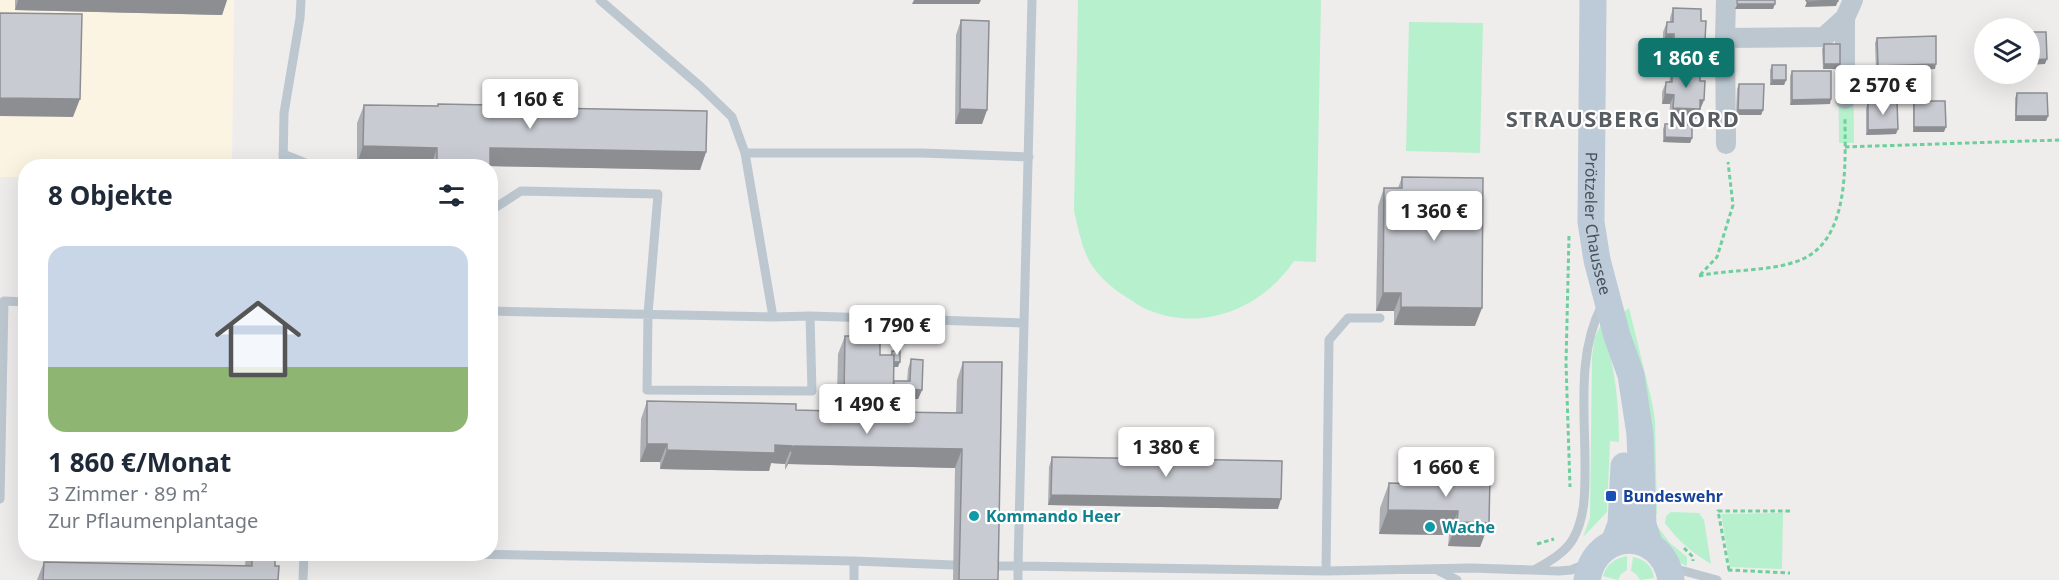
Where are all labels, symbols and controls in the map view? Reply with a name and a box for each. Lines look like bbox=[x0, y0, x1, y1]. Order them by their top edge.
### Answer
map controls bbox=[1974, 18, 2040, 84]
button: layers bbox=[1974, 18, 2040, 84]
pin: 1 860 € bbox=[1631, 38, 1741, 89]
text: 1 860 € bbox=[1652, 44, 1720, 71]
pin: 2 570 € bbox=[1828, 65, 1938, 116]
text: 2 570 € bbox=[1849, 71, 1917, 98]
pin: 1 160 € bbox=[475, 79, 585, 130]
text: 1 160 € bbox=[496, 85, 564, 112]
district label: STRAUSBERG NORD bbox=[1506, 103, 1740, 133]
street label: Prötzeler Chaussee bbox=[1580, 152, 1617, 297]
text: 8 Objekte bbox=[48, 177, 173, 213]
icon: filters bbox=[435, 179, 468, 212]
pin: 1 360 € bbox=[1379, 191, 1489, 242]
text: 1 360 € bbox=[1400, 197, 1468, 224]
icon: home bbox=[204, 285, 312, 393]
pin: 1 790 € bbox=[842, 305, 952, 356]
text: 1 790 € bbox=[863, 311, 931, 338]
pin: 1 490 € bbox=[812, 384, 922, 435]
text: 1 490 € bbox=[833, 390, 901, 417]
pin: 1 380 € bbox=[1111, 427, 1221, 478]
text: 1 380 € bbox=[1132, 433, 1200, 460]
text: 1 860 €/Monat bbox=[48, 444, 231, 480]
pin: 1 660 € bbox=[1391, 447, 1501, 498]
text: 1 660 € bbox=[1412, 453, 1480, 480]
text: 3 Zimmer · 89 m² bbox=[48, 480, 208, 507]
place label: Bundeswehr bbox=[1623, 485, 1723, 507]
marker: Bundeswehr bbox=[1604, 489, 1618, 503]
place label: Kommando Heer bbox=[986, 505, 1121, 527]
text: Zur Pflaumenplantage bbox=[48, 507, 258, 534]
marker: Kommando Heer bbox=[967, 509, 981, 523]
place label: Wache bbox=[1442, 516, 1495, 538]
marker: Wache bbox=[1423, 520, 1437, 534]

